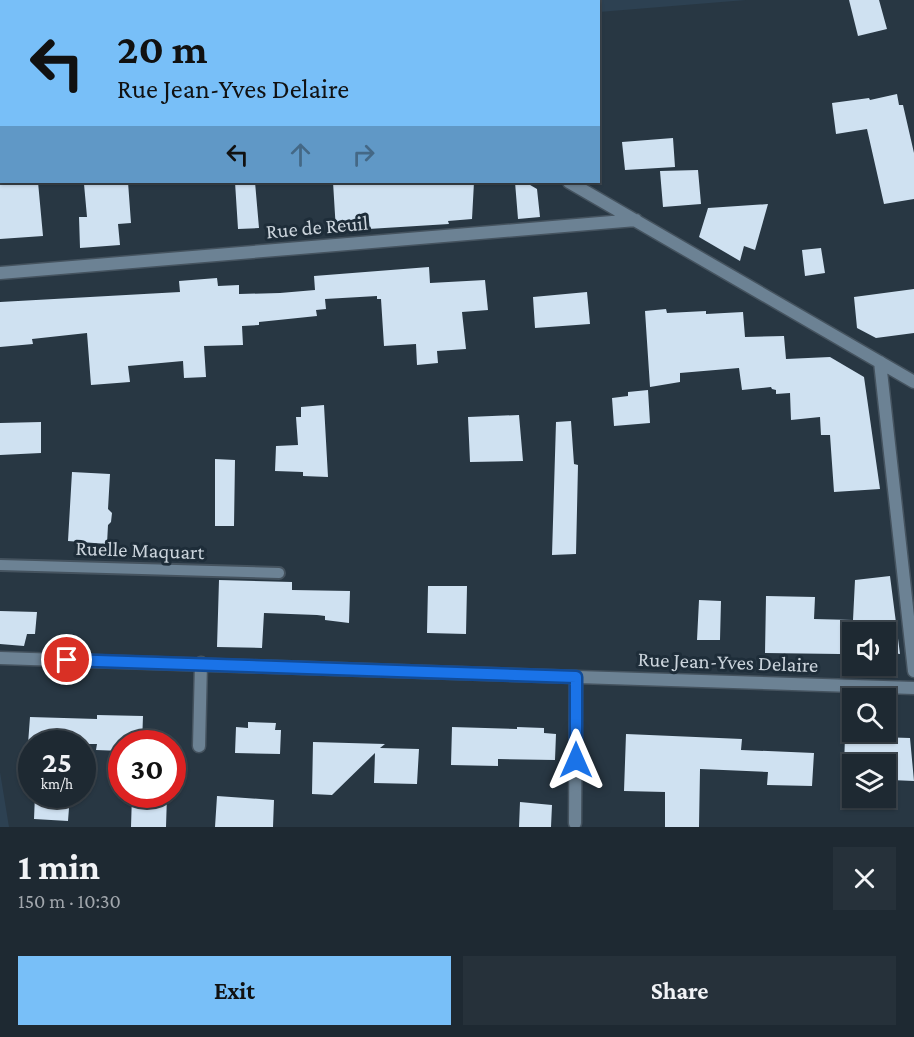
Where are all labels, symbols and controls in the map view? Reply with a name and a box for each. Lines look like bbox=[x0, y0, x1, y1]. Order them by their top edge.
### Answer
icon: left bbox=[18, 24, 96, 102]
text: 20 m bbox=[117, 25, 208, 72]
text: Rue Jean-Yves Delaire bbox=[117, 74, 349, 104]
icon: left bbox=[221, 138, 254, 171]
icon: ahead bbox=[284, 138, 317, 171]
icon: right bbox=[347, 138, 380, 171]
street label: Rue de Reuil bbox=[265, 211, 369, 243]
street label: Ruelle Maquart bbox=[75, 536, 206, 564]
map controls bbox=[842, 622, 896, 808]
button: sound bbox=[842, 622, 896, 676]
pin bbox=[41, 634, 92, 685]
icon: arrive bbox=[50, 643, 83, 676]
street label: Rue Jean-Yves Delaire bbox=[637, 647, 819, 677]
button: search bbox=[842, 688, 896, 742]
position arrow bbox=[544, 728, 608, 792]
speed limit sign: 30 bbox=[108, 730, 186, 808]
text: 25 bbox=[42, 745, 72, 778]
button: layers bbox=[842, 754, 896, 808]
text: km/h bbox=[41, 776, 73, 792]
text: 1 min bbox=[18, 847, 100, 887]
button: close bbox=[833, 847, 896, 910]
text: 150 m · 10:30 bbox=[18, 890, 121, 912]
button: Exit bbox=[18, 956, 451, 1025]
button: Share bbox=[463, 956, 896, 1025]

